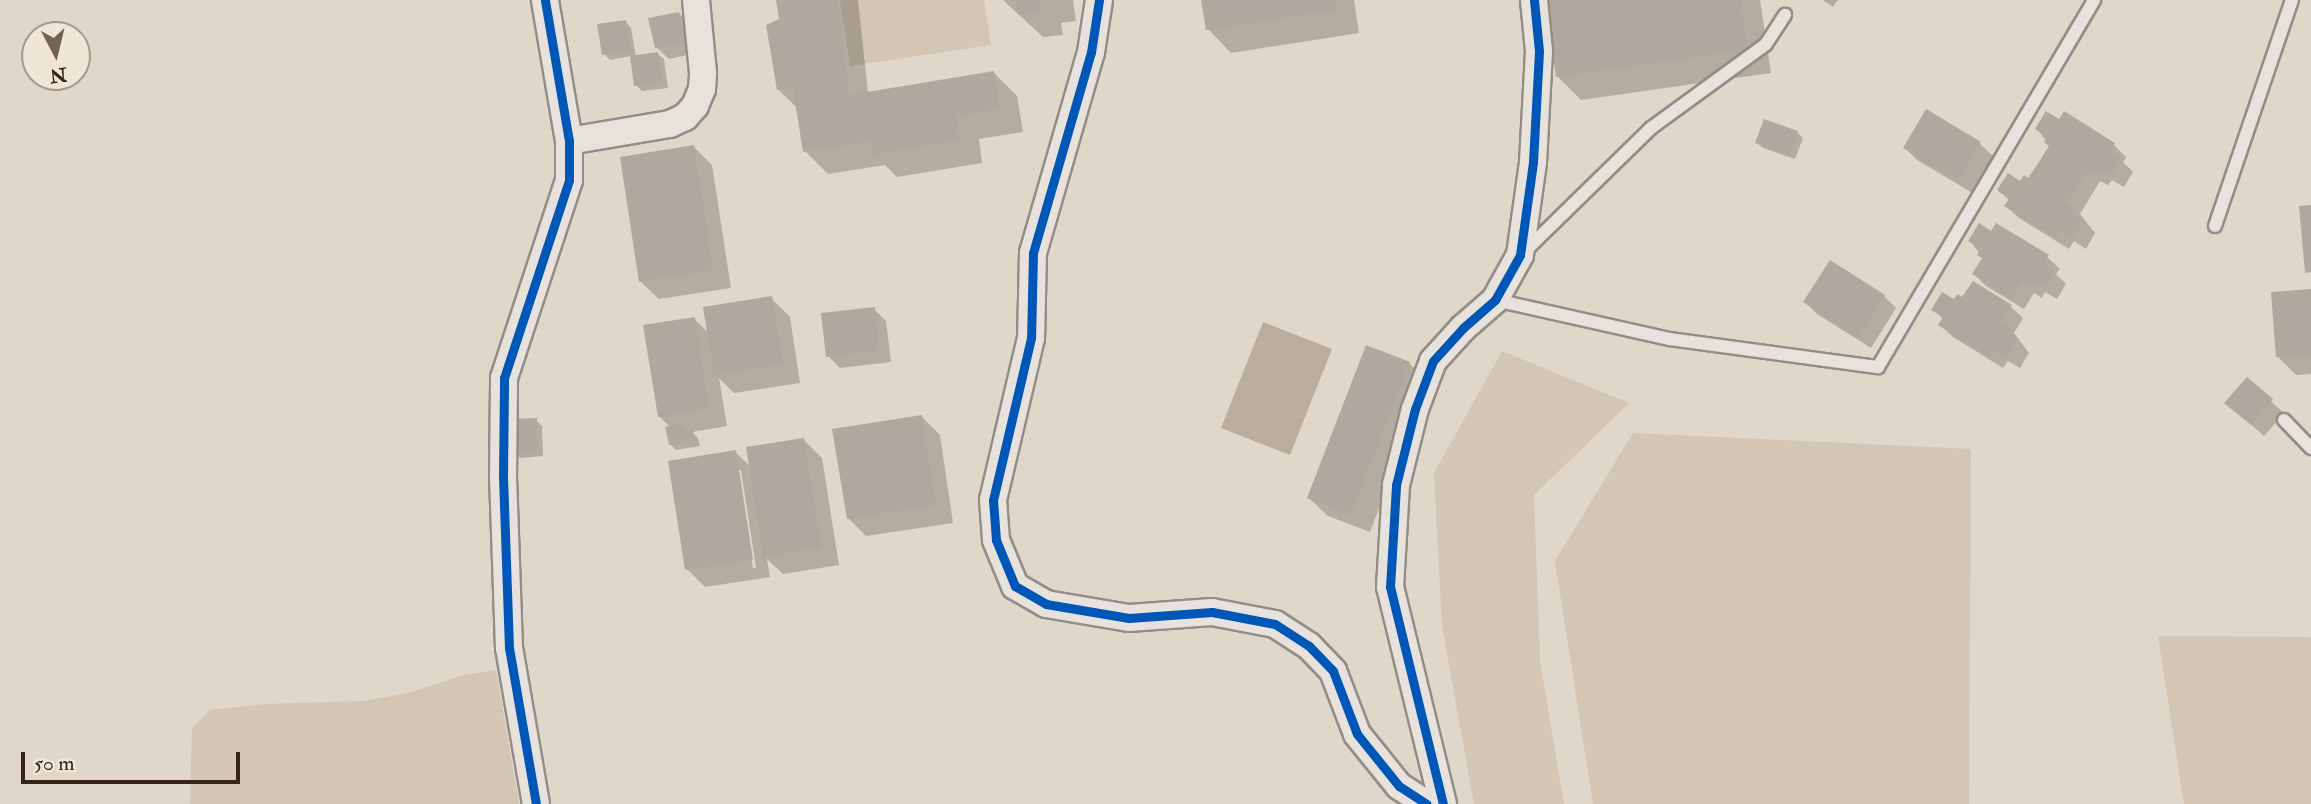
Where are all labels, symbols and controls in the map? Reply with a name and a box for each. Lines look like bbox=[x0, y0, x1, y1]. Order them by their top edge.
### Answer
north arrow bbox=[21, 21, 91, 91]
text: N bbox=[48, 62, 68, 88]
scale bar bbox=[24, 738, 243, 782]
text: 50 m bbox=[34, 750, 75, 777]

